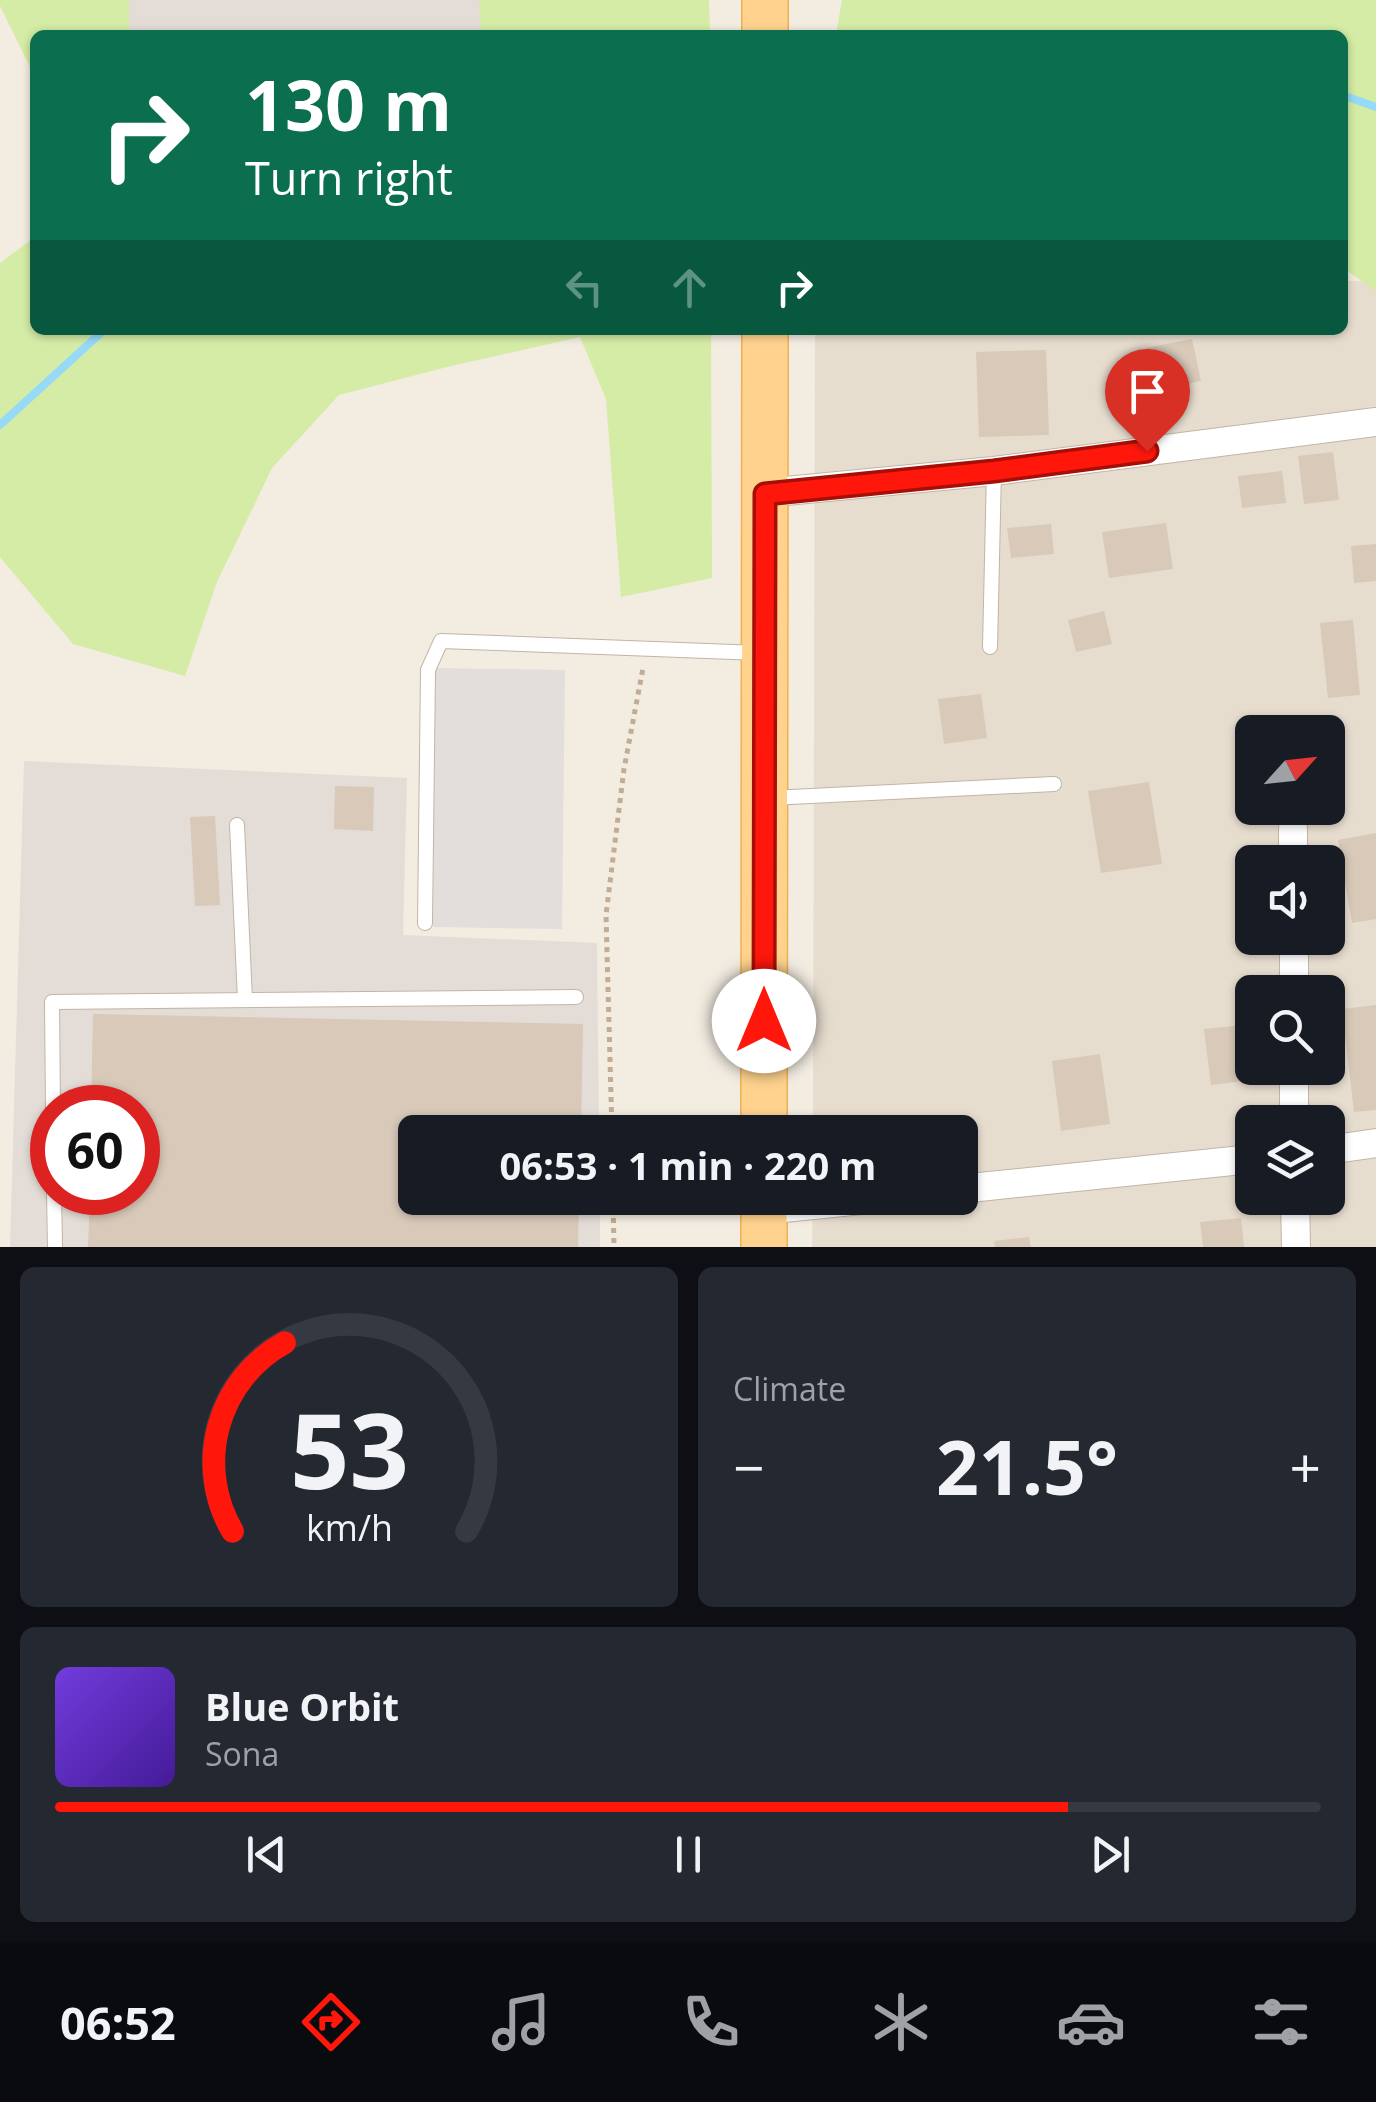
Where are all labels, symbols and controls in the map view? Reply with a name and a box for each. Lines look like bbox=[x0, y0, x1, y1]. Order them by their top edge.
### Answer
text: 130 m bbox=[245, 56, 452, 152]
icon: right bbox=[80, 70, 210, 200]
text: Turn right bbox=[245, 147, 453, 208]
icon: left bbox=[557, 260, 612, 315]
icon: ahead bbox=[662, 260, 717, 315]
icon: right bbox=[767, 260, 822, 315]
pin bbox=[1105, 349, 1190, 452]
icon: arrive bbox=[1120, 364, 1175, 419]
north arrow bbox=[1235, 715, 1345, 825]
map controls bbox=[1235, 715, 1345, 1215]
button: sound bbox=[1235, 845, 1345, 955]
position arrow bbox=[712, 969, 816, 1073]
button: search bbox=[1235, 975, 1345, 1085]
speed limit sign: 60 bbox=[30, 1085, 160, 1215]
button: layers bbox=[1235, 1105, 1345, 1215]
text: 06:53 · 1 min · 220 m bbox=[500, 1139, 876, 1191]
text: Climate bbox=[733, 1367, 846, 1410]
text: 53 bbox=[290, 1378, 408, 1519]
text: 21.5° bbox=[936, 1415, 1118, 1517]
text: − bbox=[733, 1429, 764, 1504]
text: + bbox=[1290, 1429, 1321, 1504]
text: km/h bbox=[306, 1503, 392, 1551]
text: Blue Orbit bbox=[205, 1680, 399, 1732]
text: Sona bbox=[205, 1732, 279, 1775]
icon: previous bbox=[239, 1827, 294, 1882]
icon: pause bbox=[661, 1827, 716, 1882]
icon: next bbox=[1083, 1827, 1138, 1882]
icon: directions bbox=[296, 1987, 366, 2057]
icon: music bbox=[486, 1987, 556, 2057]
icon: phone bbox=[676, 1987, 746, 2057]
icon: climate bbox=[866, 1987, 936, 2057]
icon: car bbox=[1056, 1987, 1126, 2057]
icon: filters bbox=[1246, 1987, 1316, 2057]
text: 06:52 bbox=[60, 1992, 176, 2053]

